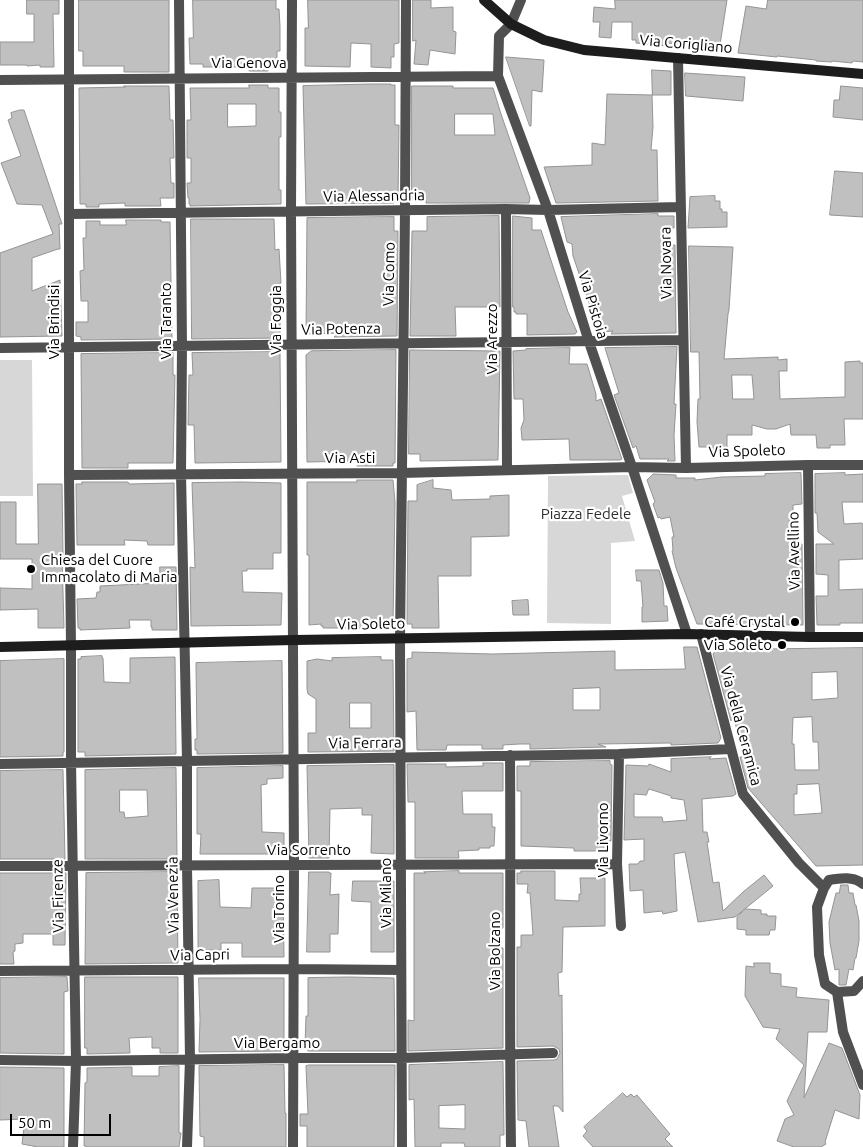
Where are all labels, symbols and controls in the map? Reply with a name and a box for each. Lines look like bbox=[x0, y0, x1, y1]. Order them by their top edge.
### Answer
street label: Via Corigliano bbox=[639, 31, 733, 57]
street label: Via Genova bbox=[211, 54, 287, 72]
street label: Via Alessandria bbox=[323, 186, 425, 206]
street label: Via Novara bbox=[656, 227, 676, 299]
street label: Via Como bbox=[379, 242, 399, 306]
street label: Via Pistoia bbox=[574, 269, 612, 341]
street label: Via Taranto bbox=[157, 283, 175, 359]
street label: Via Brindisi bbox=[45, 285, 63, 359]
street label: Via Foggia bbox=[267, 285, 285, 355]
street label: Via Arezzo bbox=[483, 304, 501, 374]
street label: Via Potenza bbox=[301, 319, 381, 339]
street label: Via Spoleto bbox=[708, 441, 786, 461]
street label: Via Asti bbox=[325, 449, 375, 467]
park label: Piazza Fedele bbox=[541, 505, 631, 523]
street label: Via Avellino bbox=[784, 511, 804, 591]
place label: Chiesa del Cuore Immacolato di Maria bbox=[41, 551, 178, 586]
marker: Chiesa del Cuore Immacolato di Maria bbox=[25, 563, 37, 575]
place label: Café Crystal bbox=[704, 613, 785, 631]
street label: Via Soleto bbox=[337, 614, 405, 634]
marker: Café Crystal bbox=[789, 616, 801, 628]
place label: Via Soleto bbox=[704, 636, 772, 654]
marker: Via Soleto bbox=[776, 639, 788, 651]
street label: Via della Ceramica bbox=[716, 664, 766, 788]
street label: Via Ferrara bbox=[328, 733, 402, 753]
street label: Via Livorno bbox=[594, 802, 612, 878]
street label: Via Sorrento bbox=[267, 841, 351, 859]
street label: Via Venezia bbox=[163, 856, 183, 934]
street label: Via Milano bbox=[377, 858, 395, 928]
street label: Via Firenze bbox=[48, 859, 68, 933]
street label: Via Torino bbox=[270, 875, 288, 943]
street label: Via Bolzano bbox=[486, 912, 504, 990]
street label: Via Capri bbox=[170, 945, 230, 965]
street label: Via Bergamo bbox=[234, 1034, 320, 1052]
scale bar bbox=[12, 1104, 114, 1136]
text: 50 m bbox=[18, 1114, 51, 1131]

